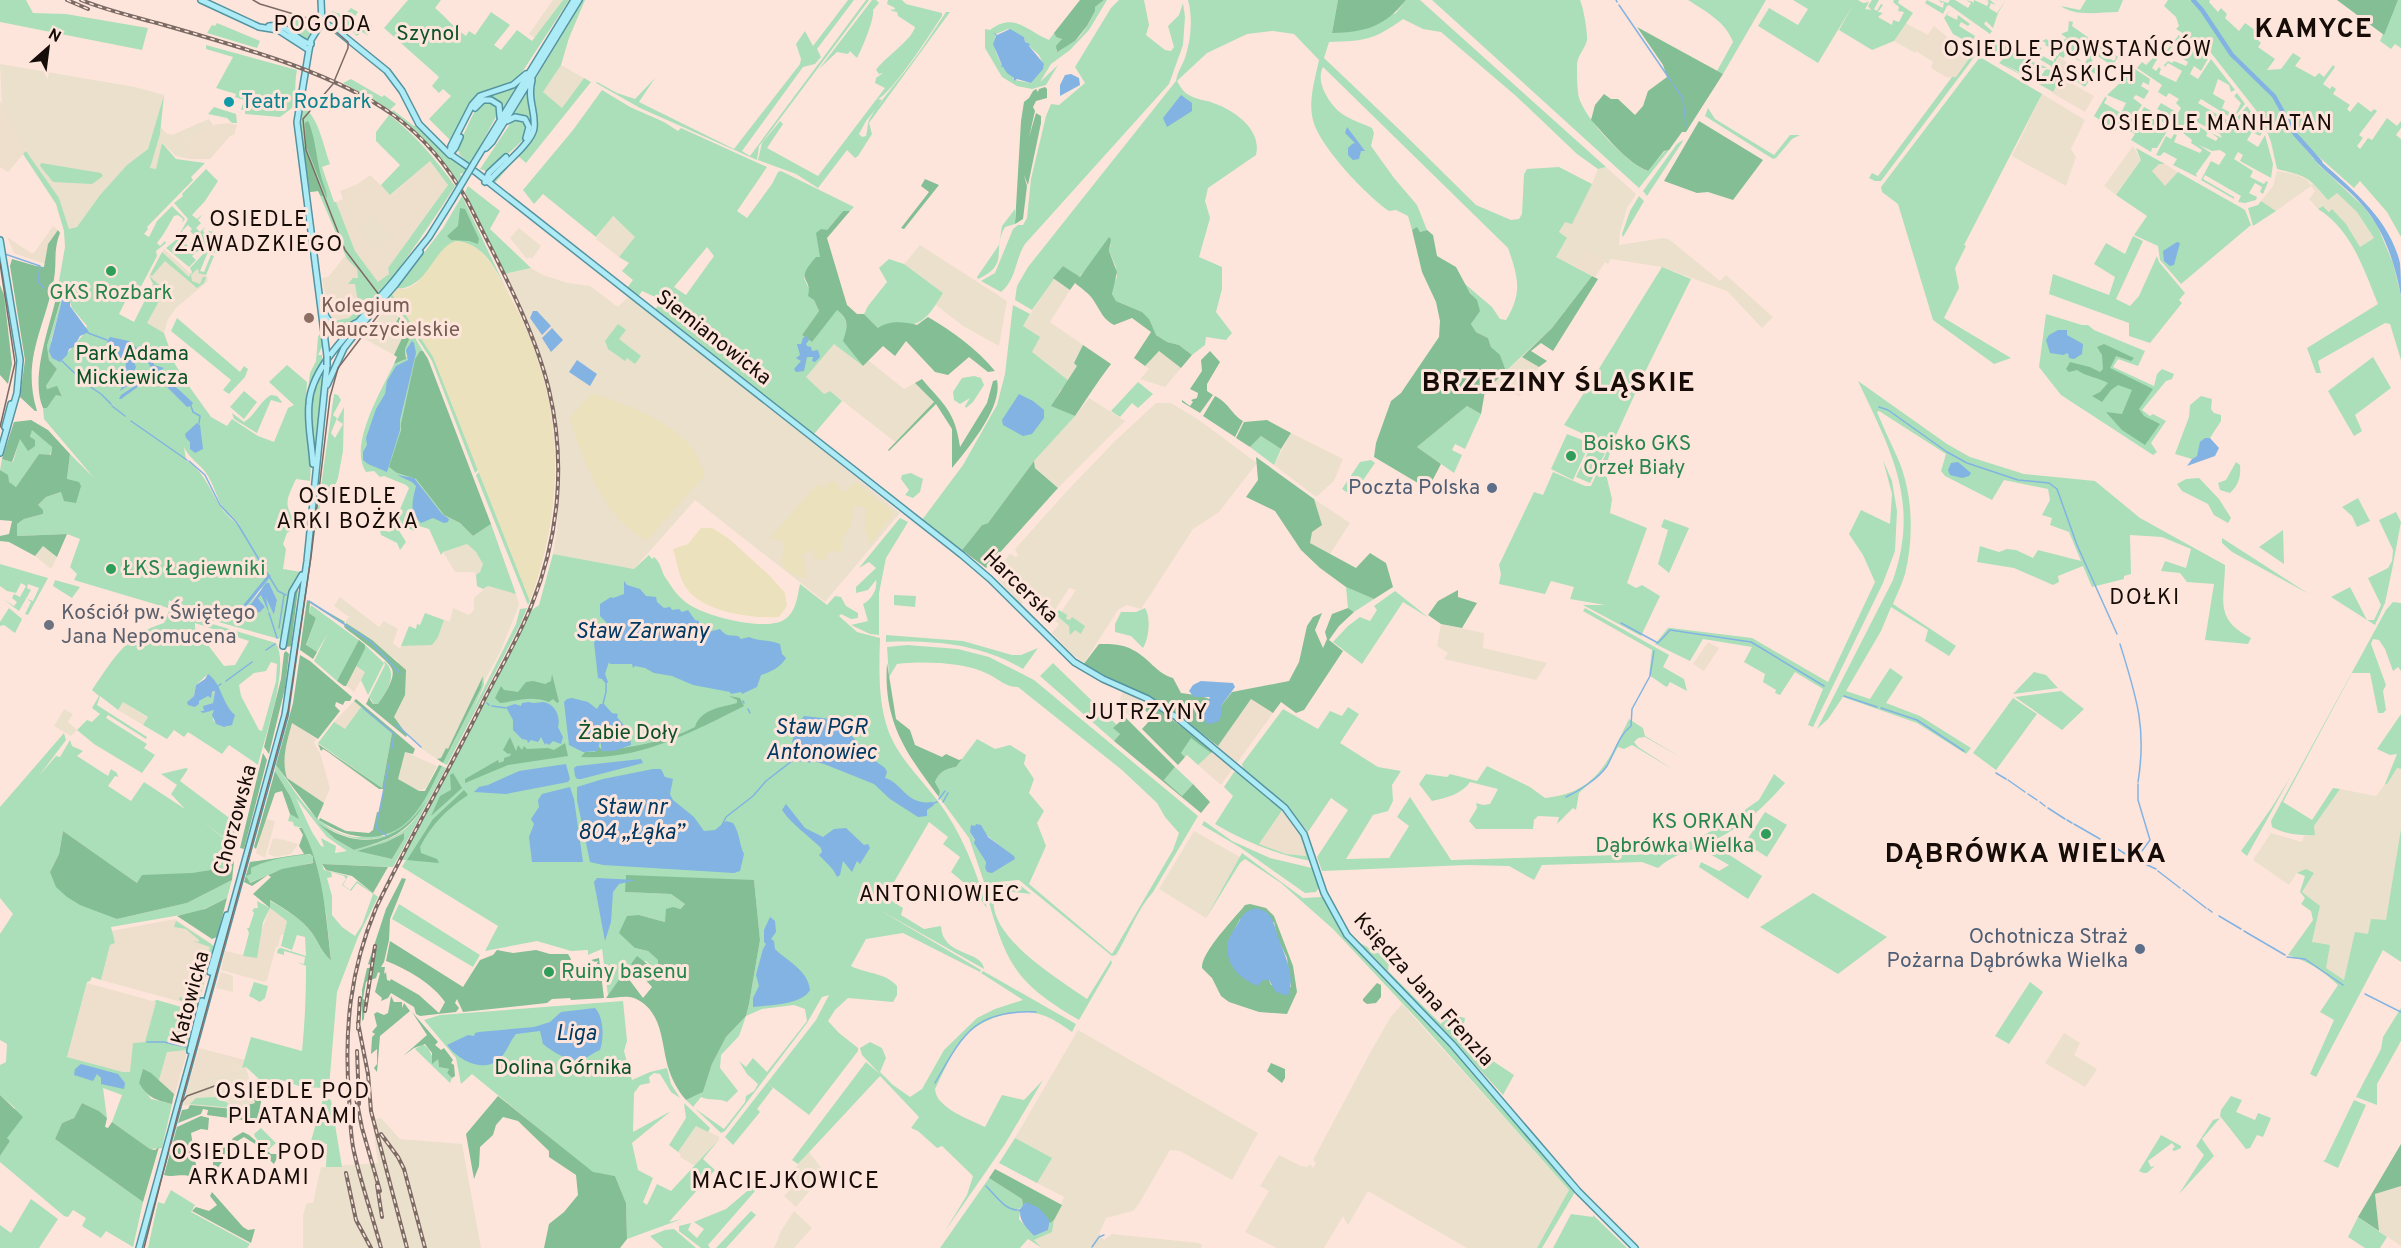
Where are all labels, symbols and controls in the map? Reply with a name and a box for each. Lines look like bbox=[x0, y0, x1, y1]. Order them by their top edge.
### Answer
district label: POGODA bbox=[274, 12, 372, 39]
district label: KAMYCE bbox=[2255, 13, 2373, 47]
north arrow bbox=[18, 18, 78, 78]
park label: Szynol bbox=[396, 21, 460, 48]
text: N bbox=[44, 25, 64, 48]
district label: OSIEDLE POWSTAŃCÓW ŚLĄSKICH bbox=[1943, 34, 2213, 89]
place label: Teatr Rozbark bbox=[241, 89, 372, 116]
marker: Teatr Rozbark bbox=[222, 95, 236, 109]
district label: OSIEDLE MANHATAN bbox=[2101, 111, 2333, 138]
district label: OSIEDLE ZAWADZKIEGO bbox=[174, 207, 344, 259]
marker: GKS Rozbark bbox=[104, 264, 118, 278]
place label: GKS Rozbark bbox=[49, 280, 173, 307]
street label: Siemianowicka bbox=[650, 284, 776, 392]
place label: Kolegium Nauczycielskie bbox=[321, 293, 460, 344]
marker: Kolegium Nauczycielskie bbox=[302, 311, 316, 325]
park label: Park Adama Mickiewicza bbox=[75, 341, 189, 392]
district label: BRZEZINY ŚLĄSKIE bbox=[1422, 366, 1696, 401]
place label: Boisko GKS Orzeł Biały bbox=[1583, 431, 1691, 482]
marker: Boisko GKS Orzeł Biały bbox=[1564, 449, 1578, 463]
place label: Poczta Polska bbox=[1348, 475, 1480, 502]
marker: Poczta Polska bbox=[1485, 481, 1499, 495]
district label: OSIEDLE ARKI BOŻKA bbox=[276, 484, 420, 536]
street label: Harcerska bbox=[977, 544, 1063, 630]
place label: ŁKS Łagiewniki bbox=[123, 556, 266, 583]
marker: ŁKS Łagiewniki bbox=[104, 562, 118, 576]
district label: DOŁKI bbox=[2109, 585, 2181, 612]
place label: Kościół pw. Świętego Jana Nepomucena bbox=[61, 599, 256, 651]
marker: Kościół pw. Świętego Jana Nepomucena bbox=[42, 618, 56, 632]
water label: Staw Zarwany bbox=[575, 619, 711, 646]
district label: JUTRZYNY bbox=[1085, 700, 1209, 727]
water label: Staw PGR Antonowiec bbox=[765, 715, 877, 767]
park label: Żabie Doły bbox=[578, 720, 678, 747]
street label: Chorzowska bbox=[208, 762, 264, 878]
water label: Staw nr 804 „Łąka” bbox=[578, 795, 686, 847]
place label: KS ORKAN Dąbrówka Wielka bbox=[1595, 809, 1754, 860]
marker: KS ORKAN Dąbrówka Wielka bbox=[1759, 827, 1773, 841]
district label: DĄBRÓWKA WIELKA bbox=[1885, 837, 2167, 872]
district label: ANTONIOWIEC bbox=[859, 882, 1021, 909]
street label: Księdza Jana Frenzla bbox=[1347, 907, 1499, 1073]
place label: Ochotnicza Straż Pożarna Dąbrówka Wielka bbox=[1887, 924, 2128, 975]
marker: Ochotnicza Straż Pożarna Dąbrówka Wielka bbox=[2133, 942, 2147, 956]
street label: Katowicka bbox=[166, 948, 216, 1048]
place label: Ruiny basenu bbox=[561, 959, 688, 986]
marker: Ruiny basenu bbox=[542, 965, 556, 979]
water label: Liga bbox=[556, 1021, 597, 1048]
park label: Dolina Górnika bbox=[494, 1055, 632, 1082]
district label: OSIEDLE POD PLATANAMI bbox=[215, 1079, 371, 1131]
district label: OSIEDLE POD ARKADAMI bbox=[171, 1140, 327, 1192]
district label: MACIEJKOWICE bbox=[691, 1167, 881, 1197]

